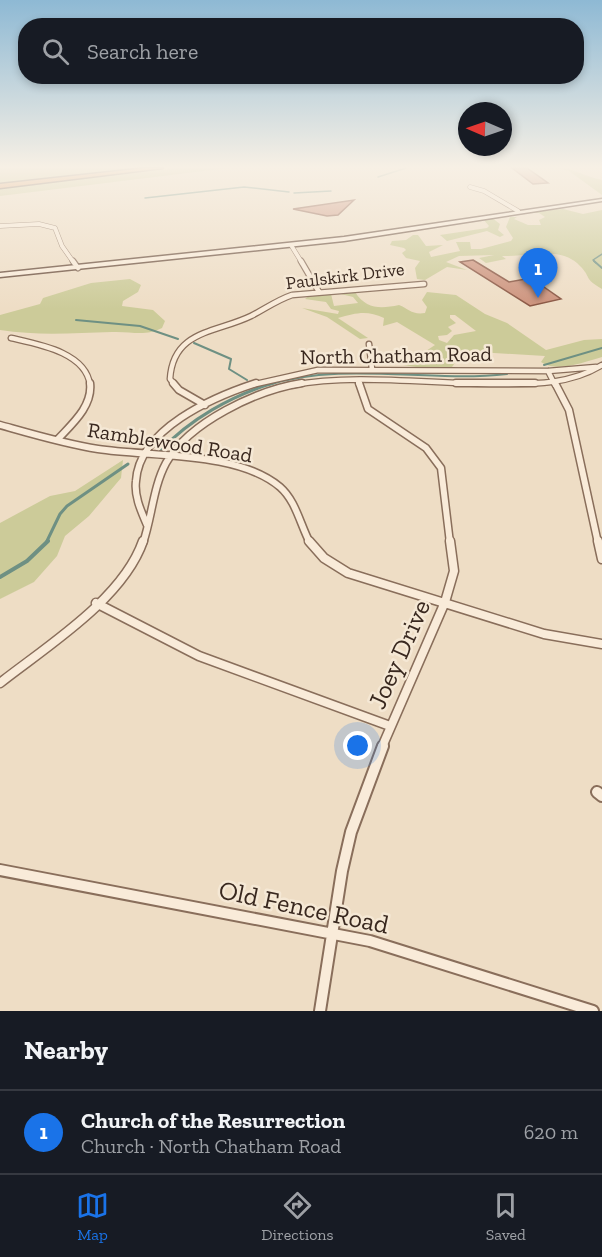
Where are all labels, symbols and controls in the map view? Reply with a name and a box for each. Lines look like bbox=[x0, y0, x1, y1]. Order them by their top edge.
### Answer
search box bbox=[18, 18, 584, 84]
icon: search bbox=[39, 35, 72, 68]
text: Search here bbox=[87, 38, 198, 65]
north arrow bbox=[458, 102, 512, 156]
pin: 1 bbox=[518, 248, 558, 298]
street label: Paulskirk Drive bbox=[284, 258, 406, 294]
street label: North Chatham Road bbox=[300, 341, 493, 369]
street label: Ramblewood Road bbox=[86, 417, 255, 467]
street label: Joey Drive bbox=[361, 594, 437, 714]
your location bbox=[343, 731, 372, 760]
street label: Old Fence Road bbox=[216, 873, 392, 941]
text: Nearby bbox=[24, 1034, 108, 1066]
text: Church of the Resurrection bbox=[81, 1107, 345, 1134]
text: 1 bbox=[39, 1120, 48, 1144]
text: 620 m bbox=[524, 1120, 578, 1144]
text: Church · North Chatham Road bbox=[81, 1134, 341, 1158]
tab: Map bbox=[76, 1189, 109, 1244]
tab: Directions bbox=[261, 1189, 334, 1244]
tab: Saved bbox=[486, 1189, 526, 1244]

